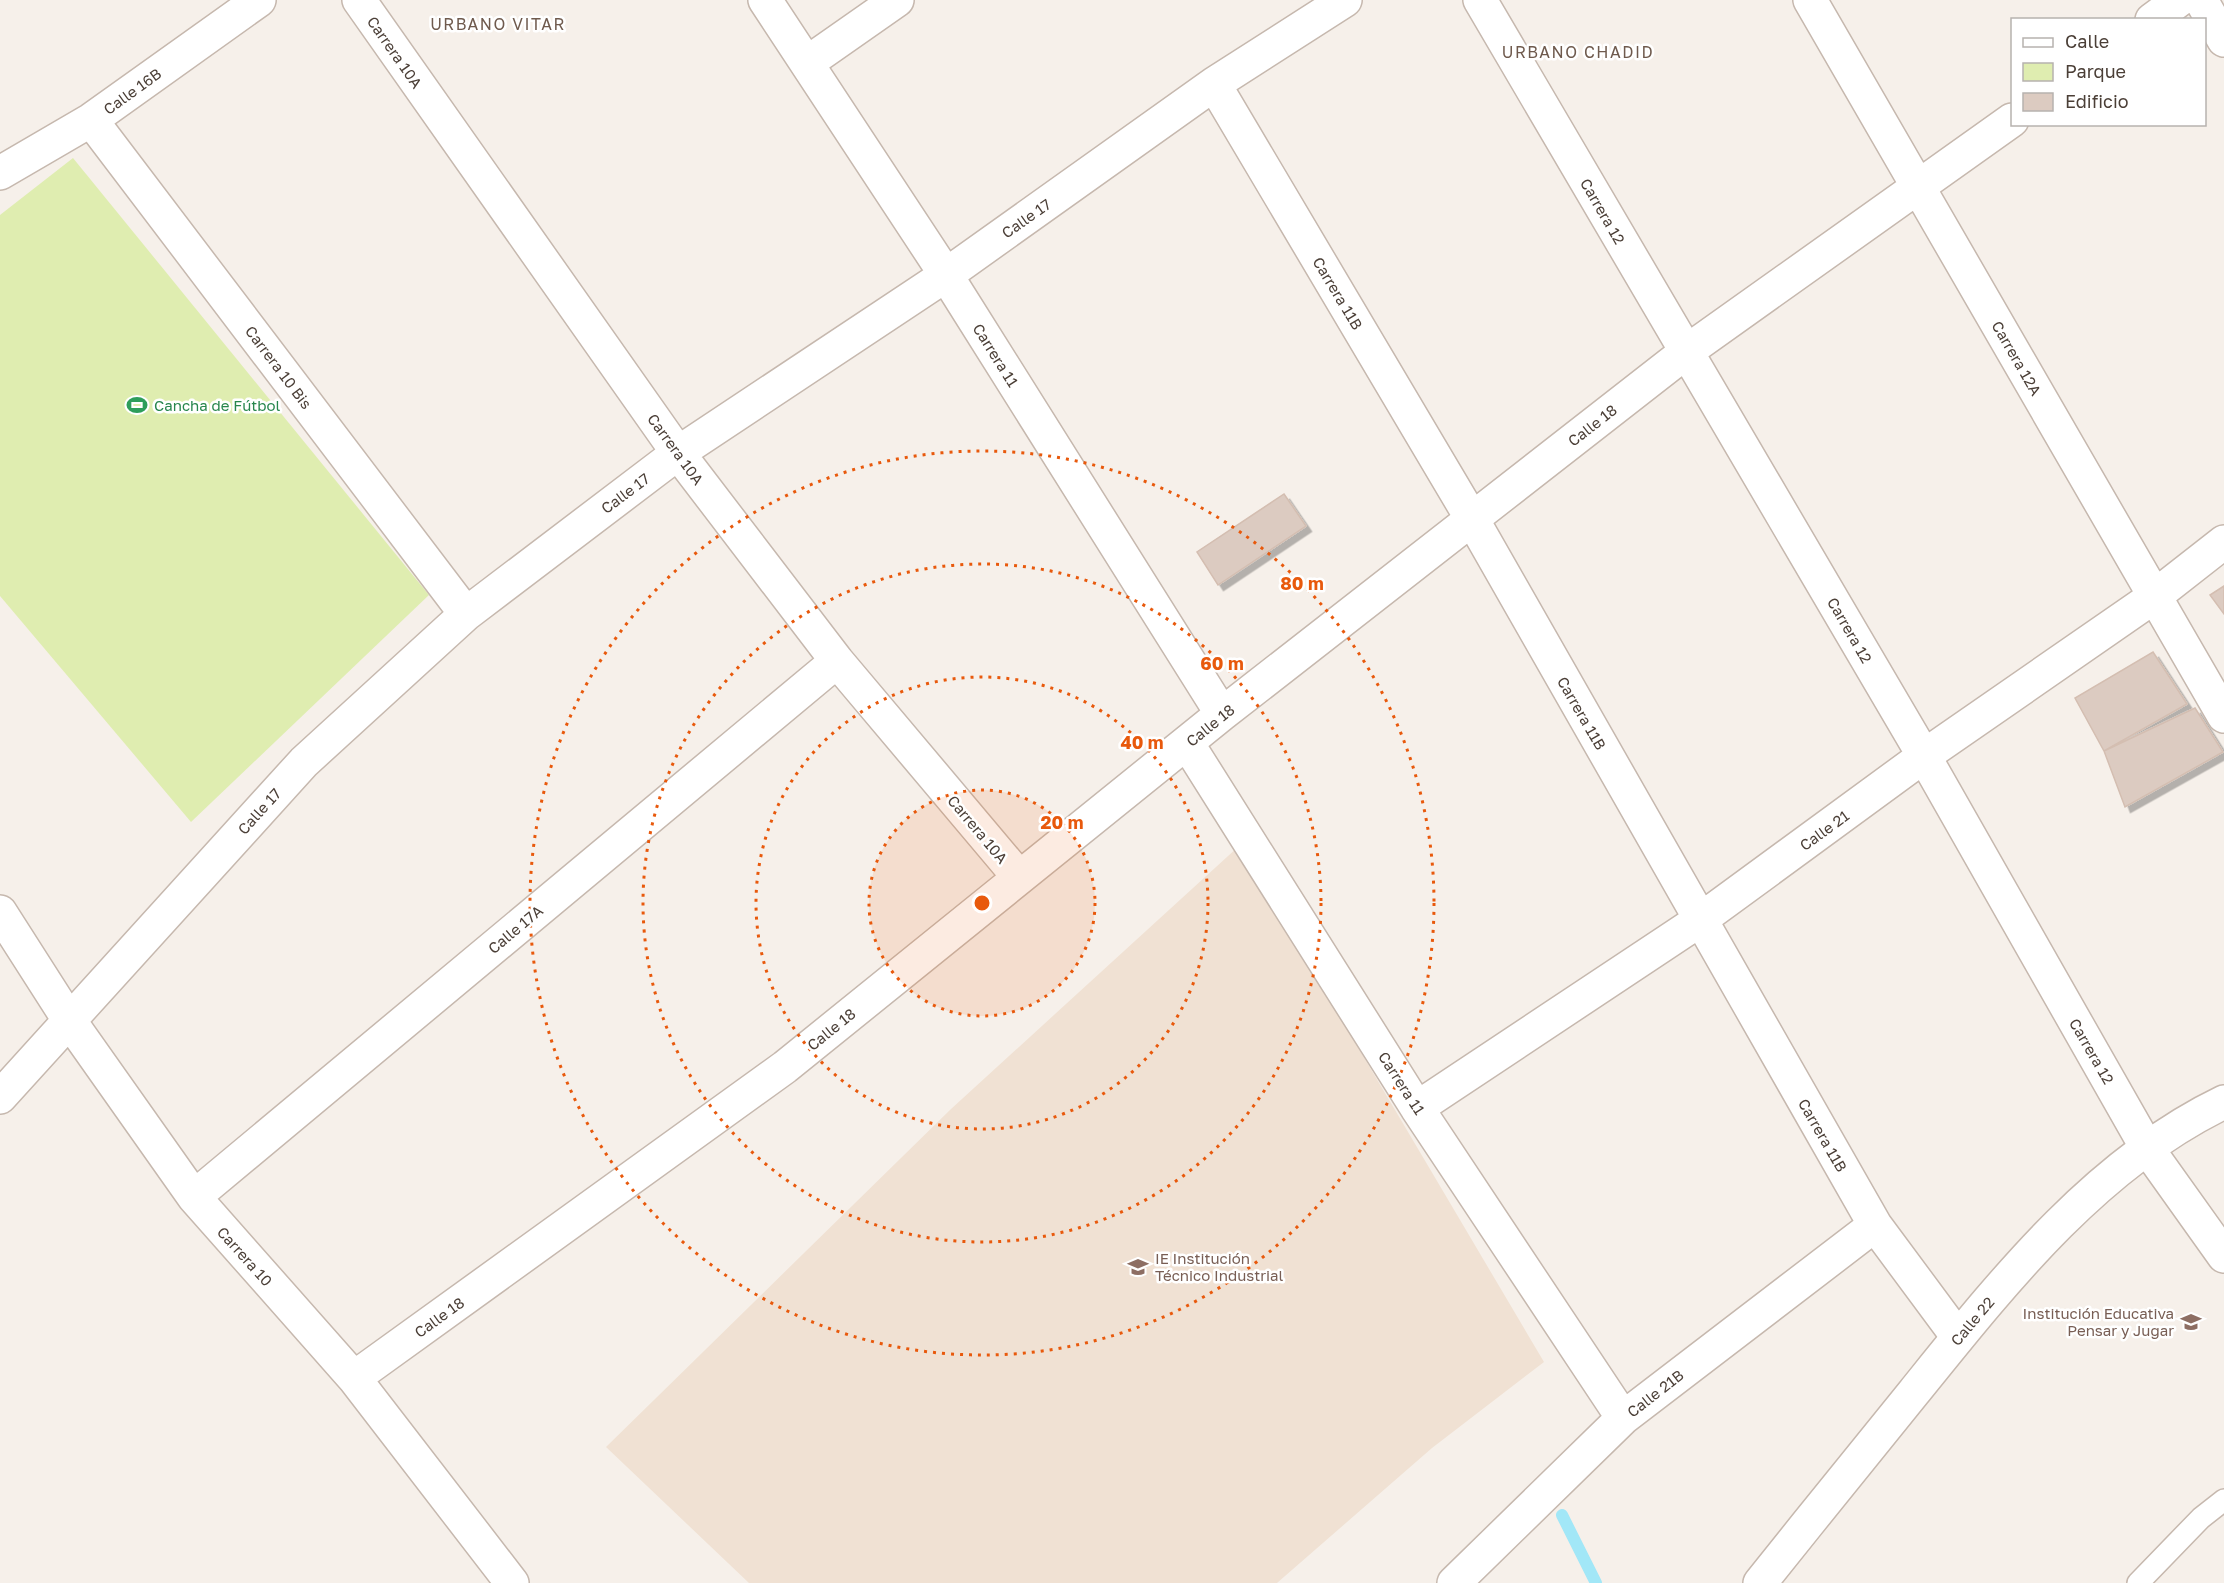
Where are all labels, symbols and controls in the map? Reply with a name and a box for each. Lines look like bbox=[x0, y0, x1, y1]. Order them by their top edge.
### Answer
street label: Carrera 10A bbox=[364, 13, 426, 91]
district label: URBANO VITAR bbox=[430, 14, 566, 34]
legend bbox=[2011, 18, 2206, 126]
text: Calle bbox=[2065, 30, 2109, 52]
district label: URBANO CHADID bbox=[1502, 42, 1654, 62]
text: Parque bbox=[2065, 60, 2126, 82]
street label: Calle 16B bbox=[100, 64, 164, 118]
text: Edificio bbox=[2065, 90, 2129, 112]
street label: Carrera 12 bbox=[1577, 175, 1629, 247]
street label: Calle 17 bbox=[998, 195, 1054, 241]
street label: Carrera 11B bbox=[1309, 253, 1367, 333]
street label: Carrera 12A bbox=[1988, 318, 2046, 398]
street label: Carrera 11 bbox=[969, 320, 1023, 390]
street label: Carrera 10 Bis bbox=[242, 322, 316, 412]
sports icon: Cancha de Fútbol bbox=[125, 393, 149, 417]
place label: Cancha de Fútbol bbox=[154, 396, 280, 414]
street label: Calle 18 bbox=[1564, 400, 1620, 450]
street label: Carrera 10A bbox=[644, 410, 708, 488]
street label: Calle 17 bbox=[597, 469, 653, 517]
text: 80 m bbox=[1280, 572, 1324, 594]
street label: Carrera 12 bbox=[1824, 594, 1876, 666]
text: 60 m bbox=[1200, 652, 1244, 674]
street label: Carrera 11B bbox=[1554, 673, 1610, 753]
street label: Calle 18 bbox=[1182, 700, 1238, 750]
text: 40 m bbox=[1120, 731, 1164, 753]
street label: Calle 17 bbox=[234, 784, 284, 838]
street label: Carrera 10A bbox=[944, 791, 1012, 867]
street label: Calle 21 bbox=[1796, 806, 1852, 854]
text: 20 m bbox=[1041, 811, 1083, 833]
centre of rings bbox=[972, 893, 992, 913]
street label: Calle 17A bbox=[484, 901, 546, 957]
street label: Calle 18 bbox=[803, 1004, 859, 1054]
street label: Carrera 12 bbox=[2066, 1015, 2118, 1087]
street label: Carrera 11 bbox=[1375, 1048, 1429, 1118]
street label: Carrera 11B bbox=[1795, 1095, 1851, 1175]
street label: Carrera 10 bbox=[214, 1223, 276, 1289]
place label: IE Institución Técnico Industrial bbox=[1155, 1249, 1284, 1284]
school or university icon: IE Institución Técnico Industrial bbox=[1126, 1255, 1150, 1279]
street label: Calle 18 bbox=[411, 1293, 467, 1341]
street label: Calle 22 bbox=[1946, 1293, 1998, 1349]
place label: Institución Educativa Pensar y Jugar bbox=[2023, 1304, 2174, 1339]
school or university icon: Institución Educativa Pensar y Jugar bbox=[2179, 1310, 2203, 1334]
street label: Calle 21B bbox=[1623, 1365, 1687, 1421]

